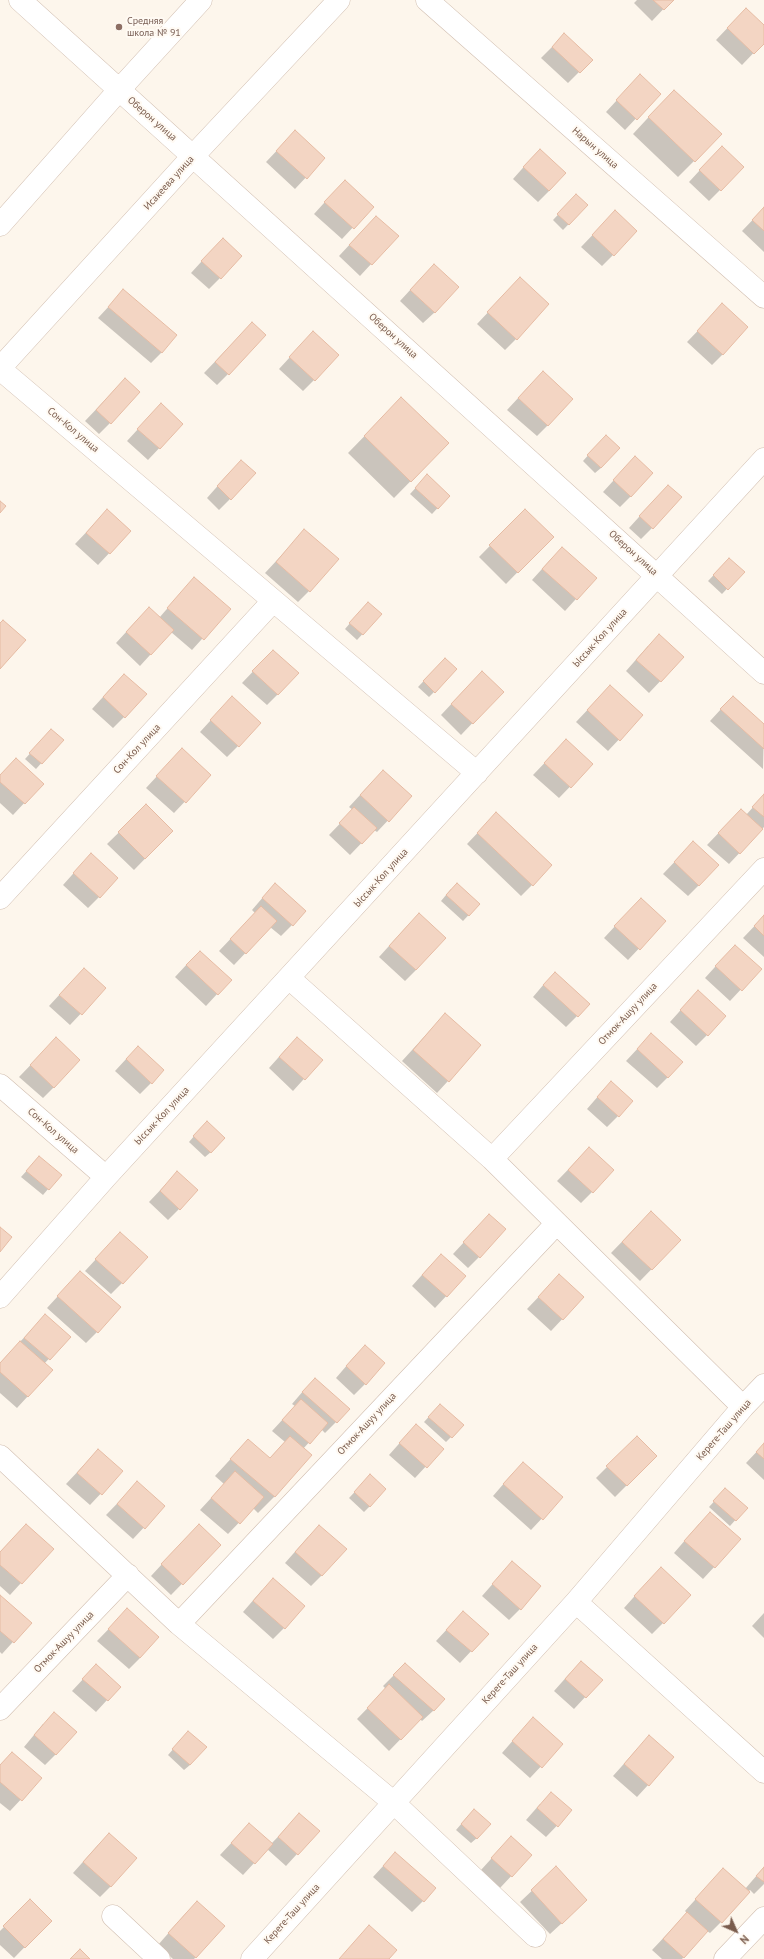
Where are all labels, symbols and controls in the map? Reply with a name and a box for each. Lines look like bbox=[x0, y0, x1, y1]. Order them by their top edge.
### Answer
place label: Средняя школа № 91 bbox=[127, 15, 181, 38]
marker: Средняя школа № 91 bbox=[114, 22, 124, 32]
street label: Оберон улица bbox=[125, 94, 179, 144]
street label: Нарын улица bbox=[569, 125, 621, 171]
street label: Исакеева улица bbox=[141, 153, 197, 213]
street label: Оберон улица bbox=[366, 311, 420, 361]
street label: Сон-Кол улица bbox=[45, 405, 101, 455]
street label: Оберон улица bbox=[606, 528, 660, 578]
street label: Ыссык-Кол улица bbox=[570, 606, 630, 670]
street label: Сон-Кол улица bbox=[111, 722, 163, 776]
street label: Ыссык-Кол улица bbox=[351, 846, 411, 910]
street label: Отмок-Ашуу улица bbox=[596, 980, 660, 1048]
street label: Ыссык-Кол улица bbox=[132, 1084, 192, 1148]
street label: Сон-Кол улица bbox=[25, 1106, 81, 1156]
street label: Отмок-Ашуу улица bbox=[335, 1390, 399, 1458]
street label: Кереге-Таш улица bbox=[694, 1397, 754, 1463]
street label: Отмок-Ашуу улица bbox=[32, 1609, 96, 1675]
street label: Кереге-Таш улица bbox=[480, 1641, 540, 1707]
street label: Кереге-Таш улица bbox=[262, 1881, 322, 1947]
north arrow bbox=[716, 1911, 756, 1951]
text: N bbox=[737, 1932, 752, 1947]

